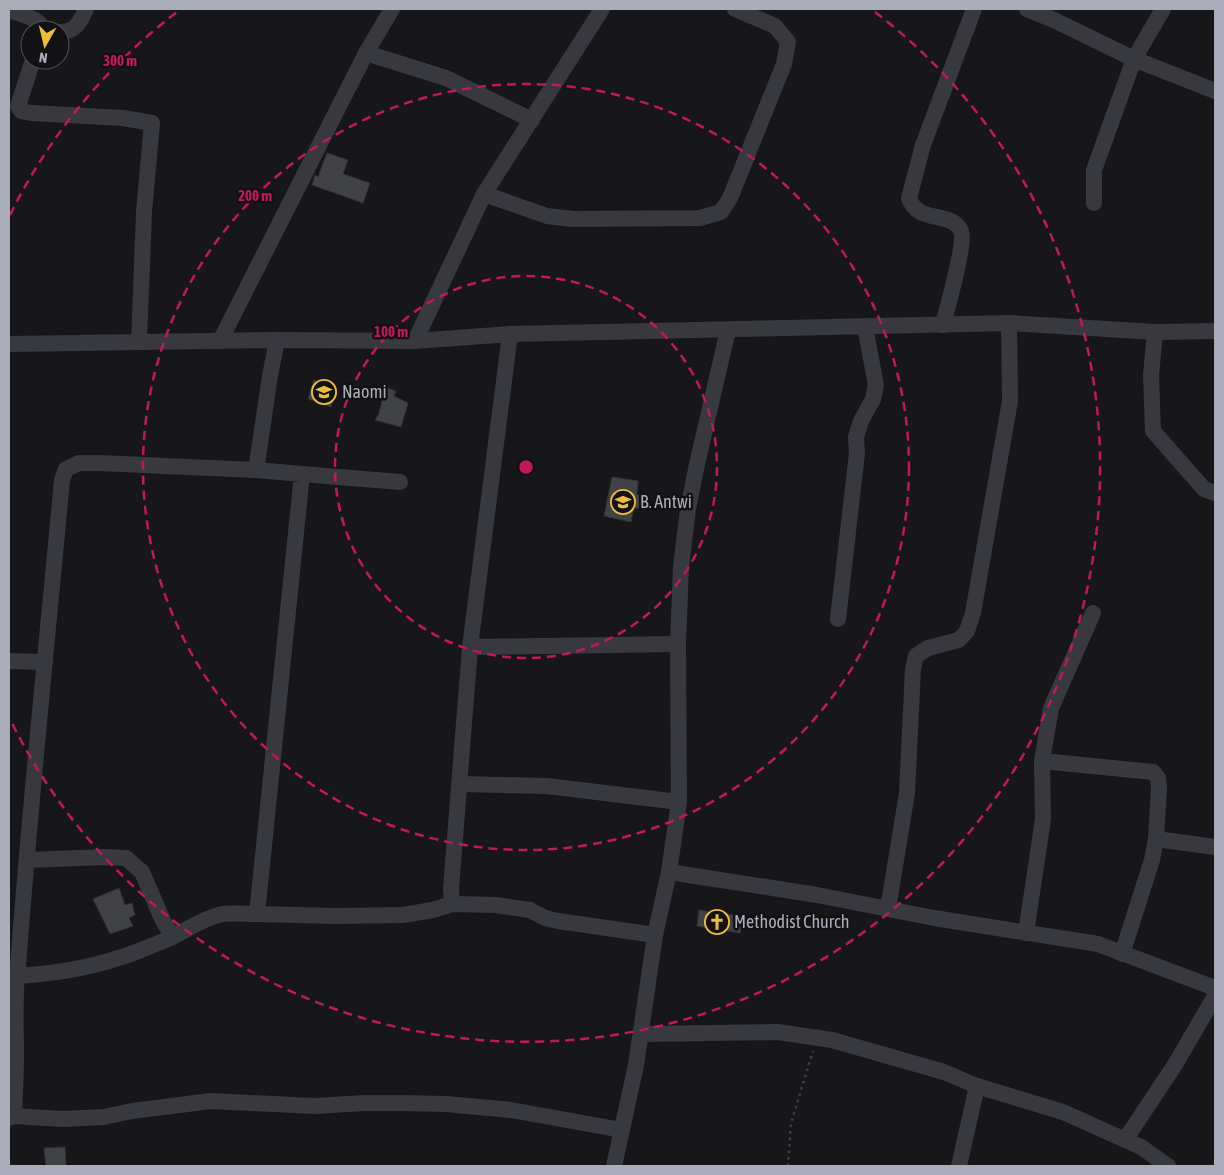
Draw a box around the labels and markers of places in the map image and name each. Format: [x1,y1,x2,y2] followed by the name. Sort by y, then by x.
[311,379,337,405] school or university icon: Naomi
[342,381,387,402] place label: Naomi
[517,458,535,476] centre of rings
[610,489,636,515] school or university icon: B. Antwi
[640,491,692,512] place label: B. Antwi
[704,909,730,935] church icon: Methodist Church
[734,911,850,932] place label: Methodist Church

